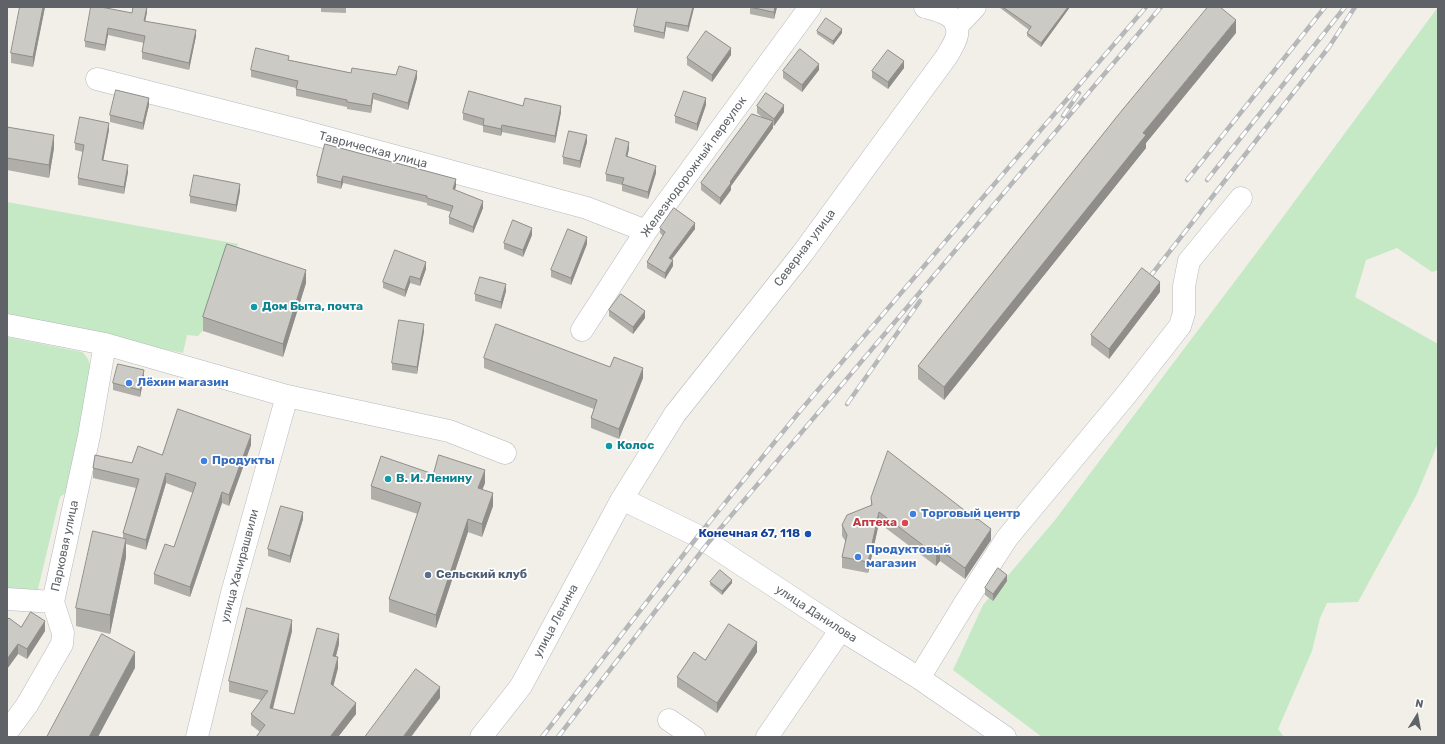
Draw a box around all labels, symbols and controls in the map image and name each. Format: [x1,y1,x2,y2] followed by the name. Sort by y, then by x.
[638,94,750,240] street label: Железнодорожный переулок
[317,129,429,171] street label: Таврическая улица
[771,206,839,290] street label: Северная улица
[262,300,363,314] place label: Дом Быта, почта
[249,302,259,312] marker: Дом Быта, почта
[137,376,229,390] place label: Лёхин магазин
[124,378,134,388] marker: Лёхин магазин
[617,439,654,453] place label: Колос
[604,441,614,451] marker: Колос
[212,454,275,468] place label: Продукты
[199,456,209,466] marker: Продукты
[396,472,472,486] place label: В. И. Ленину
[383,474,393,484] marker: В. И. Ленину
[48,499,82,593] street label: Парковая улица
[921,507,1020,521] place label: Торговый центр
[218,508,262,624] street label: улица Хачирашвили
[908,509,918,519] marker: Торговый центр
[853,516,897,530] place label: Аптека
[900,518,910,528] marker: Аптека
[698,527,800,541] place label: Конечная 67, 118
[803,529,813,539] marker: Конечная 67, 118
[866,543,951,571] place label: Продуктовый магазин
[853,552,863,562] marker: Продуктовый магазин
[436,568,527,582] place label: Сельский клуб
[423,570,433,580] marker: Сельский клуб
[531,582,581,660] street label: улица Ленина
[772,582,860,646] street label: улица Данилова
[1397,696,1437,736] north arrow
[1414,697,1425,711] text: N

